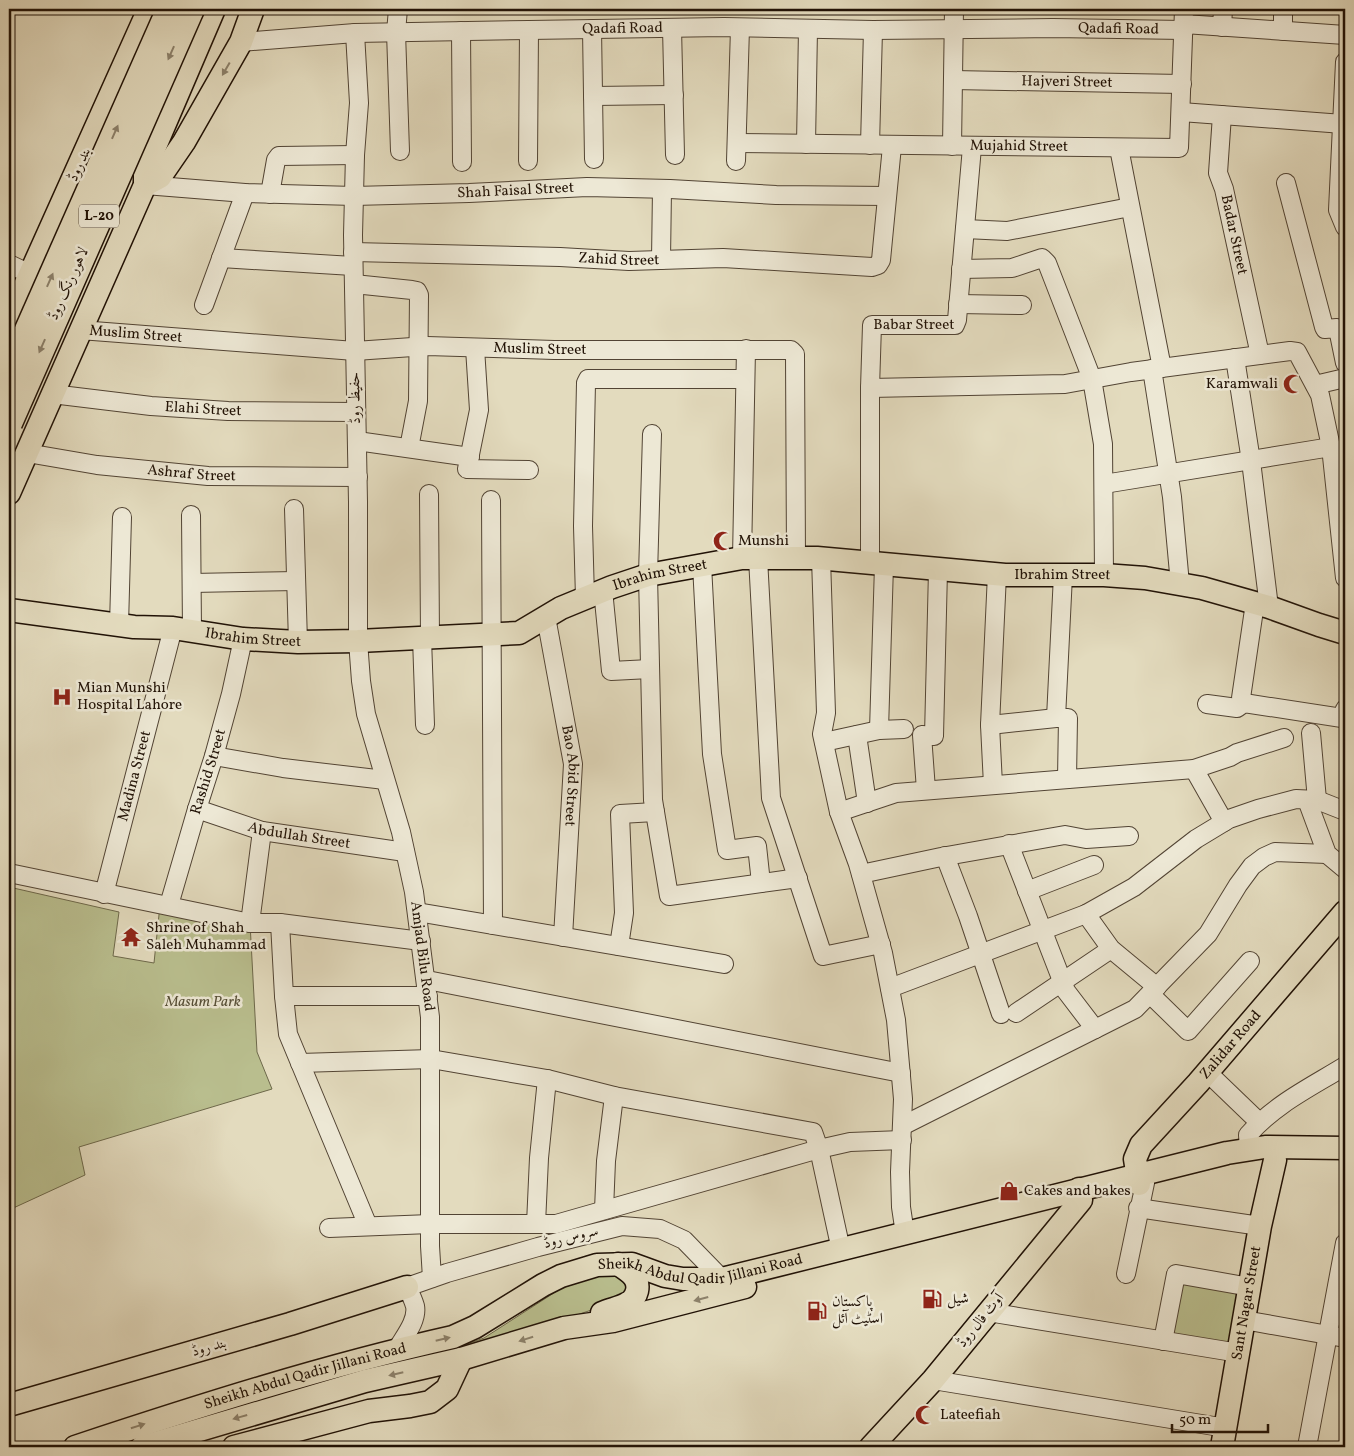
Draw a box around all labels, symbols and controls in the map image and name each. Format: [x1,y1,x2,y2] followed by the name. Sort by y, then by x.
[582,17,663,40] street label: Qadafi Road
[1078,18,1159,40] street label: Qadafi Road
[166,46,174,60] one-way arrow
[222,61,230,76] one-way arrow
[1021,71,1113,93] street label: Hajveri Street
[112,125,120,139] one-way arrow
[970,135,1068,157] street label: Mujahid Street
[63,145,97,185] street label: بند روڈ
[457,177,575,204] street label: Shah Faisal Street
[1215,193,1253,277] street label: Badar Street
[79,205,119,228] road number: L-20
[43,244,94,324] street label: لاہور رنگ روڈ
[578,248,660,272] street label: Zahid Street
[46,273,54,287] one-way arrow
[873,315,955,336] street label: Babar Street
[89,320,183,348] street label: Muslim Street
[493,338,587,361] street label: Muslim Street
[38,339,46,353] one-way arrow
[345,372,367,424] street label: حفیظ روڈ
[1282,373,1304,395] mosque icon: Karamwali
[1206,374,1278,395] place label: Karamwali
[164,396,242,422] street label: Elahi Street
[146,460,236,487] street label: Ashraf Street
[712,530,734,552] mosque icon: Munshi
[738,531,789,552] place label: Munshi
[610,554,709,597] street label: Ibrahim Street
[1014,565,1111,586] street label: Ibrahim Street
[204,623,301,653] street label: Ibrahim Street
[77,678,182,716] place label: Mian Munshi Hospital Lahore
[51,686,73,708] hospital icon: Mian Munshi Hospital Lahore
[556,723,584,827] street label: Bao Abid Street
[185,727,231,817] street label: Rashid Street
[113,728,157,824] street label: Madina Street
[245,816,352,854] street label: Abdullah Street
[405,900,440,1012] street label: Amjad Bilu Road
[146,918,266,956] place label: Shrine of Shah Saleh Muhammad
[120,926,142,948] temple icon: Shrine of Shah Saleh Muhammad
[164,992,241,1013] park label: Masum Park
[1195,1006,1266,1084] street label: Zalidar Road
[998,1180,1020,1202] shop icon: Cakes and bakes
[1024,1181,1131,1202] place label: Cakes and bakes
[541,1221,601,1255] street label: سروس روڈ
[1227,1244,1267,1362] street label: Sant Nagar Street
[597,1249,805,1290] street label: Sheikh Abdul Qadir Jillani Road
[921,1288,943,1310] fuel station icon: شیل
[952,1288,1011,1353] street label: آوٹ فال روڈ
[947,1289,969,1310] place label: شیل
[832,1292,883,1330] place label: پاکستان اسٹیٹ آئل
[694,1295,709,1303] one-way arrow
[806,1300,828,1322] fuel station icon: پاکستان اسٹیٹ آئل
[189,1333,229,1363] street label: بند روڈ
[436,1335,451,1343] one-way arrow
[518,1336,533,1344] one-way arrow
[202,1338,409,1415] street label: Sheikh Abdul Qadir Jillani Road
[389,1370,404,1378] one-way arrow
[1172,1401,1268,1433] scale bar
[914,1404,936,1426] mosque icon: Lateefiah
[940,1405,1001,1426] place label: Lateefiah
[1179,1410,1211,1431] text: 50 m
[232,1414,247,1422] one-way arrow
[130,1422,145,1429] one-way arrow

